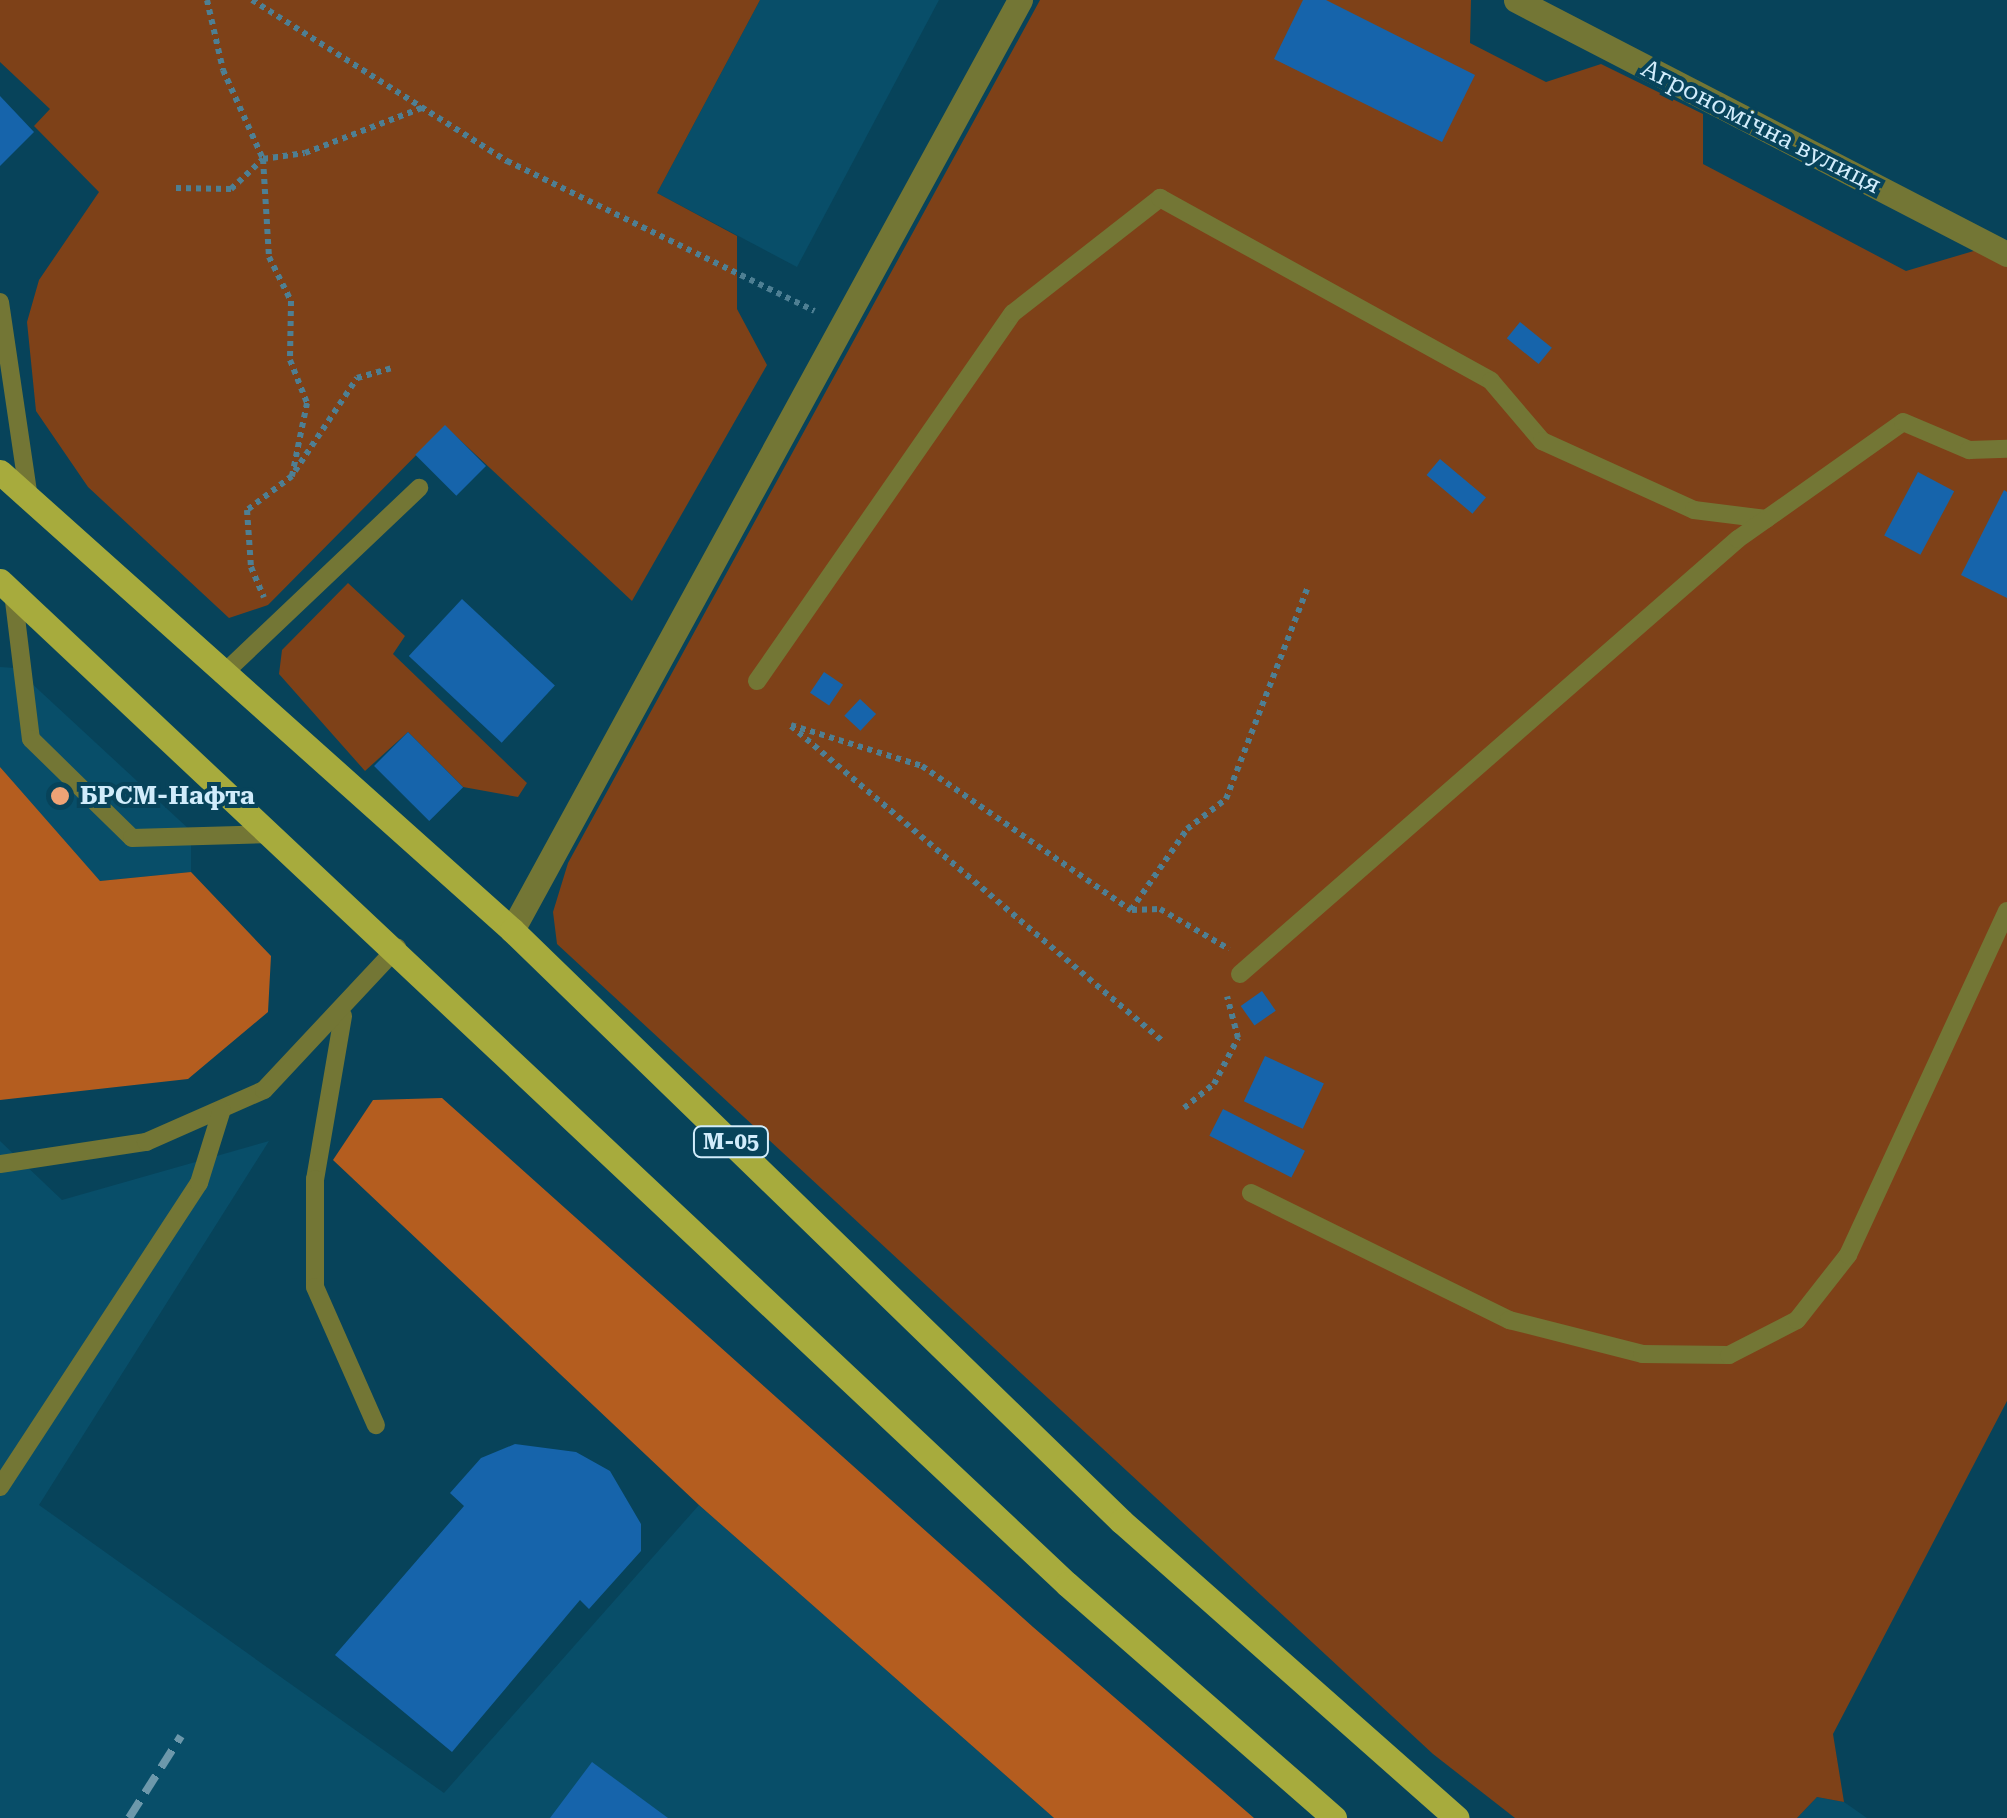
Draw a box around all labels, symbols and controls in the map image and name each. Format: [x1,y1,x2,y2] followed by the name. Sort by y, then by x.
[1636,54,1886,200] street label: Агрономічна вулиця
[80,781,255,811] place label: БРСМ-Нафта
[49,785,71,807] marker: БРСМ-Нафта
[691,1125,771,1159] road number: М-05

